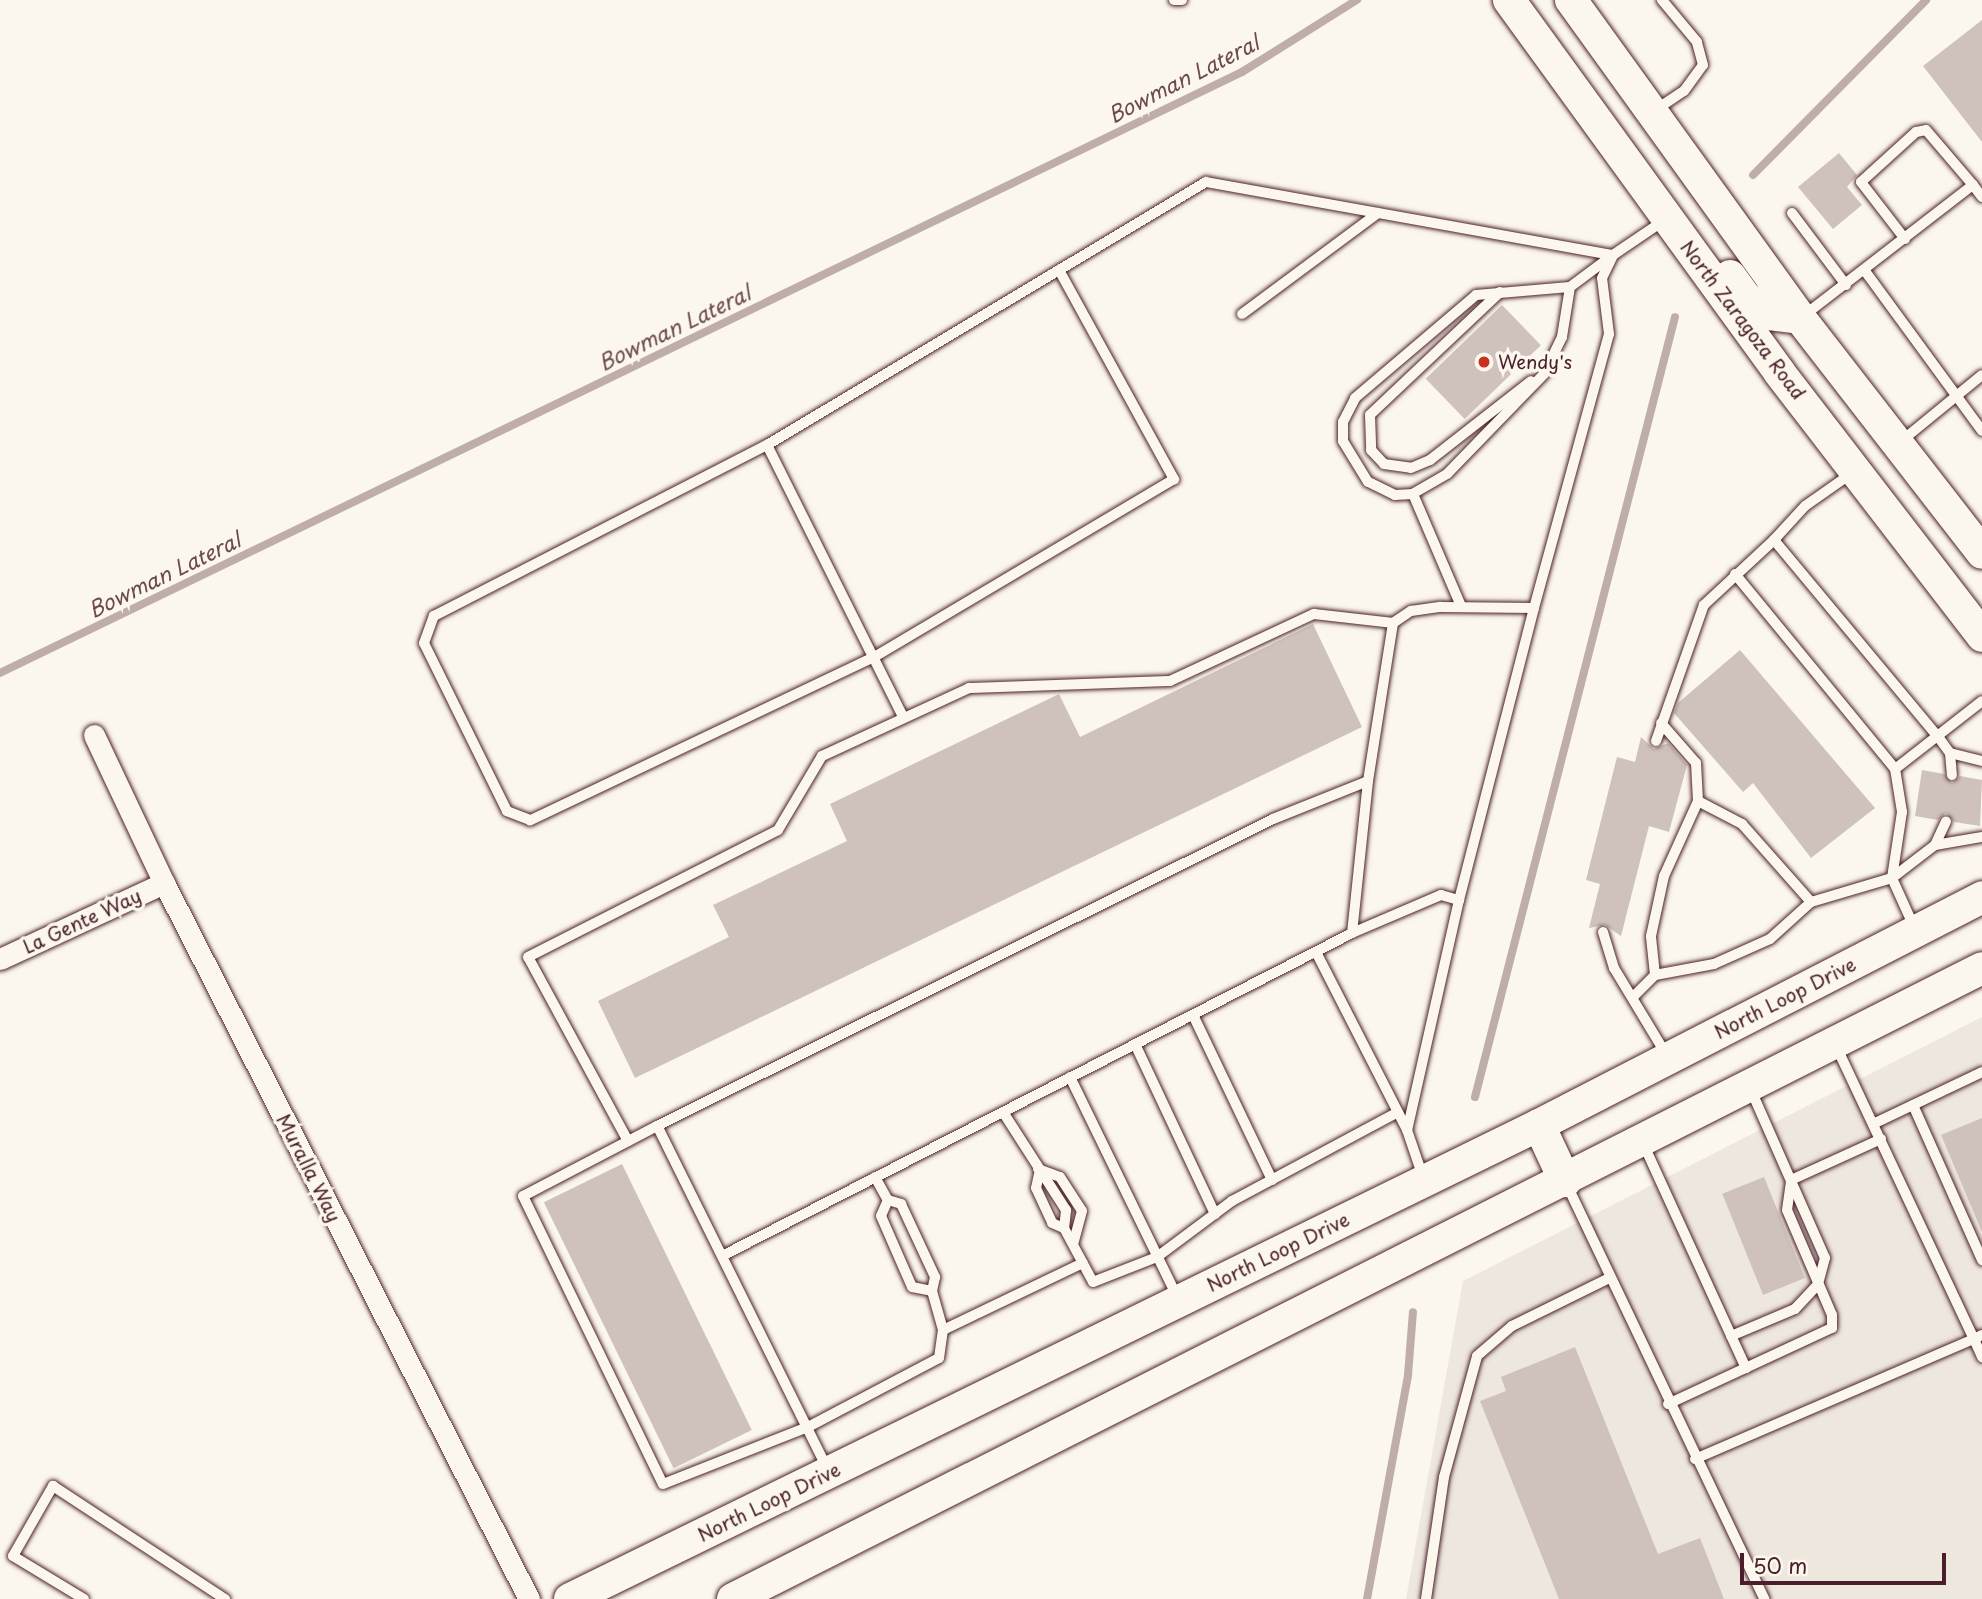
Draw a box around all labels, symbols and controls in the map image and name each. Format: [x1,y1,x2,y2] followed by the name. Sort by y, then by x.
[1103,29,1263,127] water label: Bowman Lateral
[1675,234,1811,406] street label: North Zaragoza Road
[594,279,754,375] water label: Bowman Lateral
[1498,351,1572,373] place label: Wendy's
[1476,354,1492,370] marker: Wendy's
[84,526,244,622] water label: Bowman Lateral
[18,883,146,959] street label: La Gente Way
[1710,952,1860,1044] street label: North Loop Drive
[272,1110,346,1226] street label: Muralla Way
[1202,1207,1354,1297] street label: North Loop Drive
[693,1457,845,1547] street label: North Loop Drive
[1744,1540,1951,1584] scale bar
[1753,1549,1807,1581] text: 50 m

